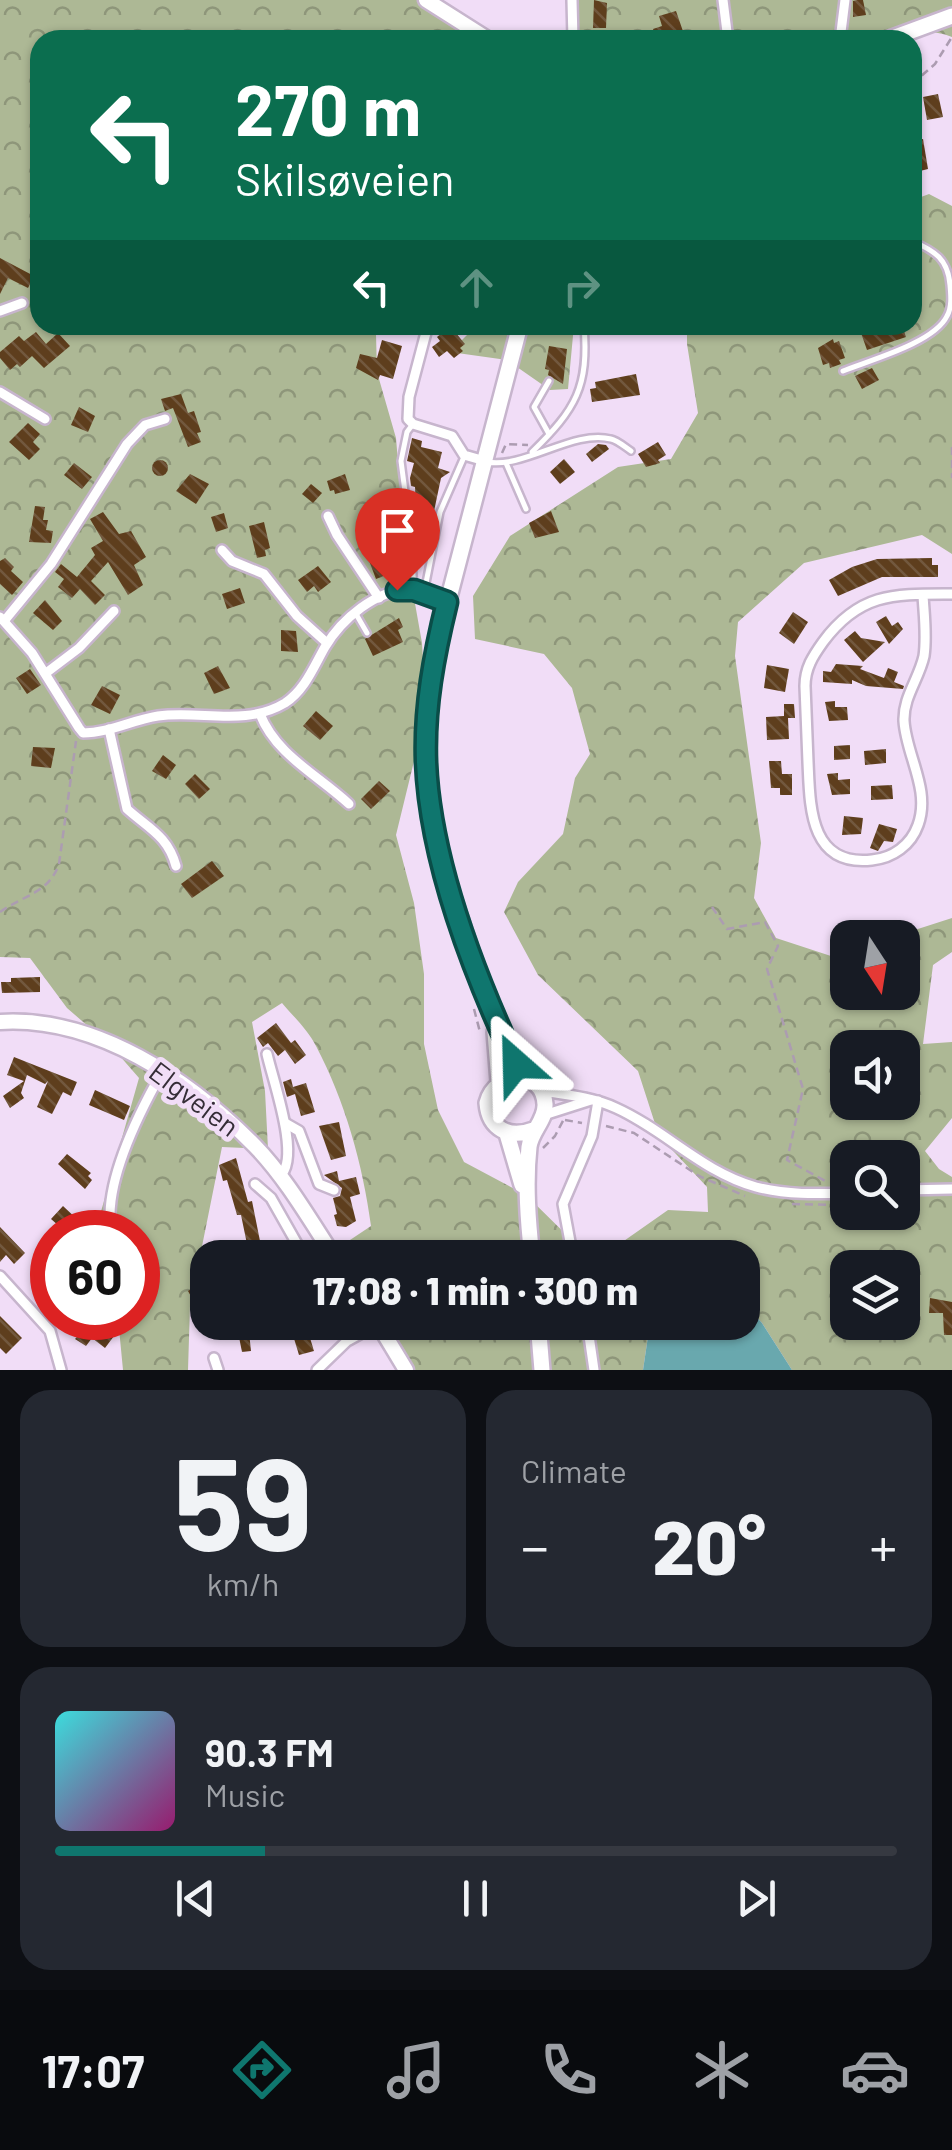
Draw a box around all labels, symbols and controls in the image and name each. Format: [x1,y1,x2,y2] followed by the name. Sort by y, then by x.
[235,66,421,150] text: 270 m
[70,70,200,200] icon: left
[235,151,454,205] text: Skilsøveien
[344,260,399,315] icon: left
[449,260,504,315] icon: ahead
[554,260,609,315] icon: right
[355,488,440,591] pin
[370,503,425,558] icon: arrive
[830,920,920,1010] north arrow
[830,920,920,1340] map controls
[464,1012,568,1116] position arrow
[830,1030,920,1120] button: sound
[143,1054,246,1143] street label: Elgveien
[830,1140,920,1230] button: search
[30,1210,160,1340] speed limit sign: 60
[830,1250,920,1340] button: layers
[312,1267,638,1313] text: 17:08 · 1 min · 300 m
[173,1421,313,1577] text: 59
[521,1451,627,1489] text: Climate
[652,1500,766,1590] text: 20°
[521,1512,549,1578] text: −
[869,1512,897,1578] text: +
[207,1564,279,1602] text: km/h
[205,1729,334,1775] text: 90.3 FM
[205,1775,285,1813] text: Music
[168,1871,223,1926] icon: previous
[448,1871,503,1926] icon: pause
[729,1871,784,1926] icon: next
[227,2035,297,2105] icon: directions
[381,2035,451,2105] icon: music
[534,2035,604,2105] icon: phone
[687,2035,757,2105] icon: climate
[840,2035,910,2105] icon: car
[42,2043,144,2097] text: 17:07

